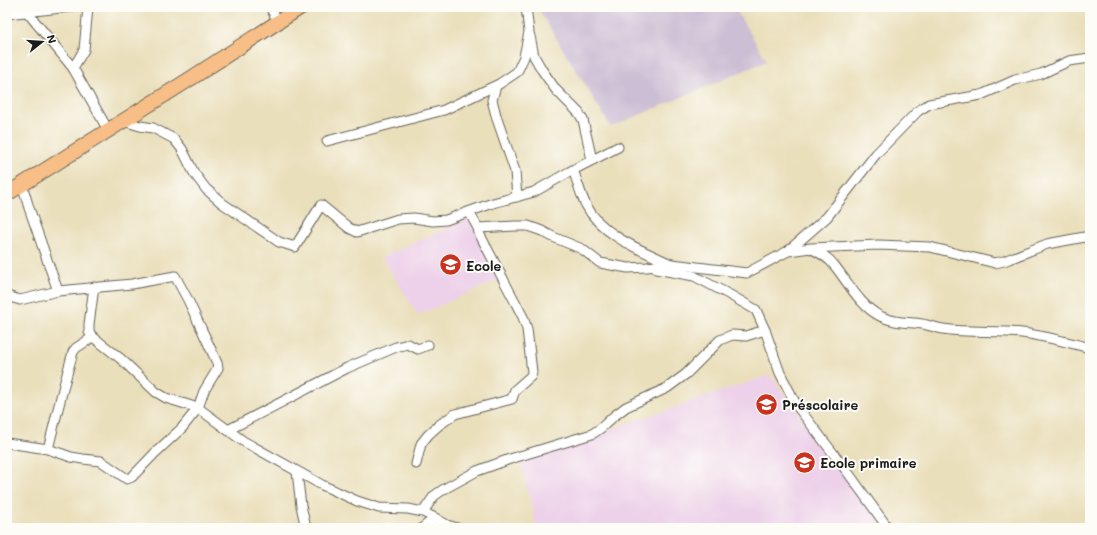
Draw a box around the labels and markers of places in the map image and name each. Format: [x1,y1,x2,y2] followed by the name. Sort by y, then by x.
[437,252,463,278] school or university icon: Ecole
[466,257,501,274] place label: Ecole
[754,391,780,417] school or university icon: Préscolaire
[782,396,859,413] place label: Préscolaire
[792,449,818,475] school or university icon: Ecole primaire
[820,454,917,471] place label: Ecole primaire

